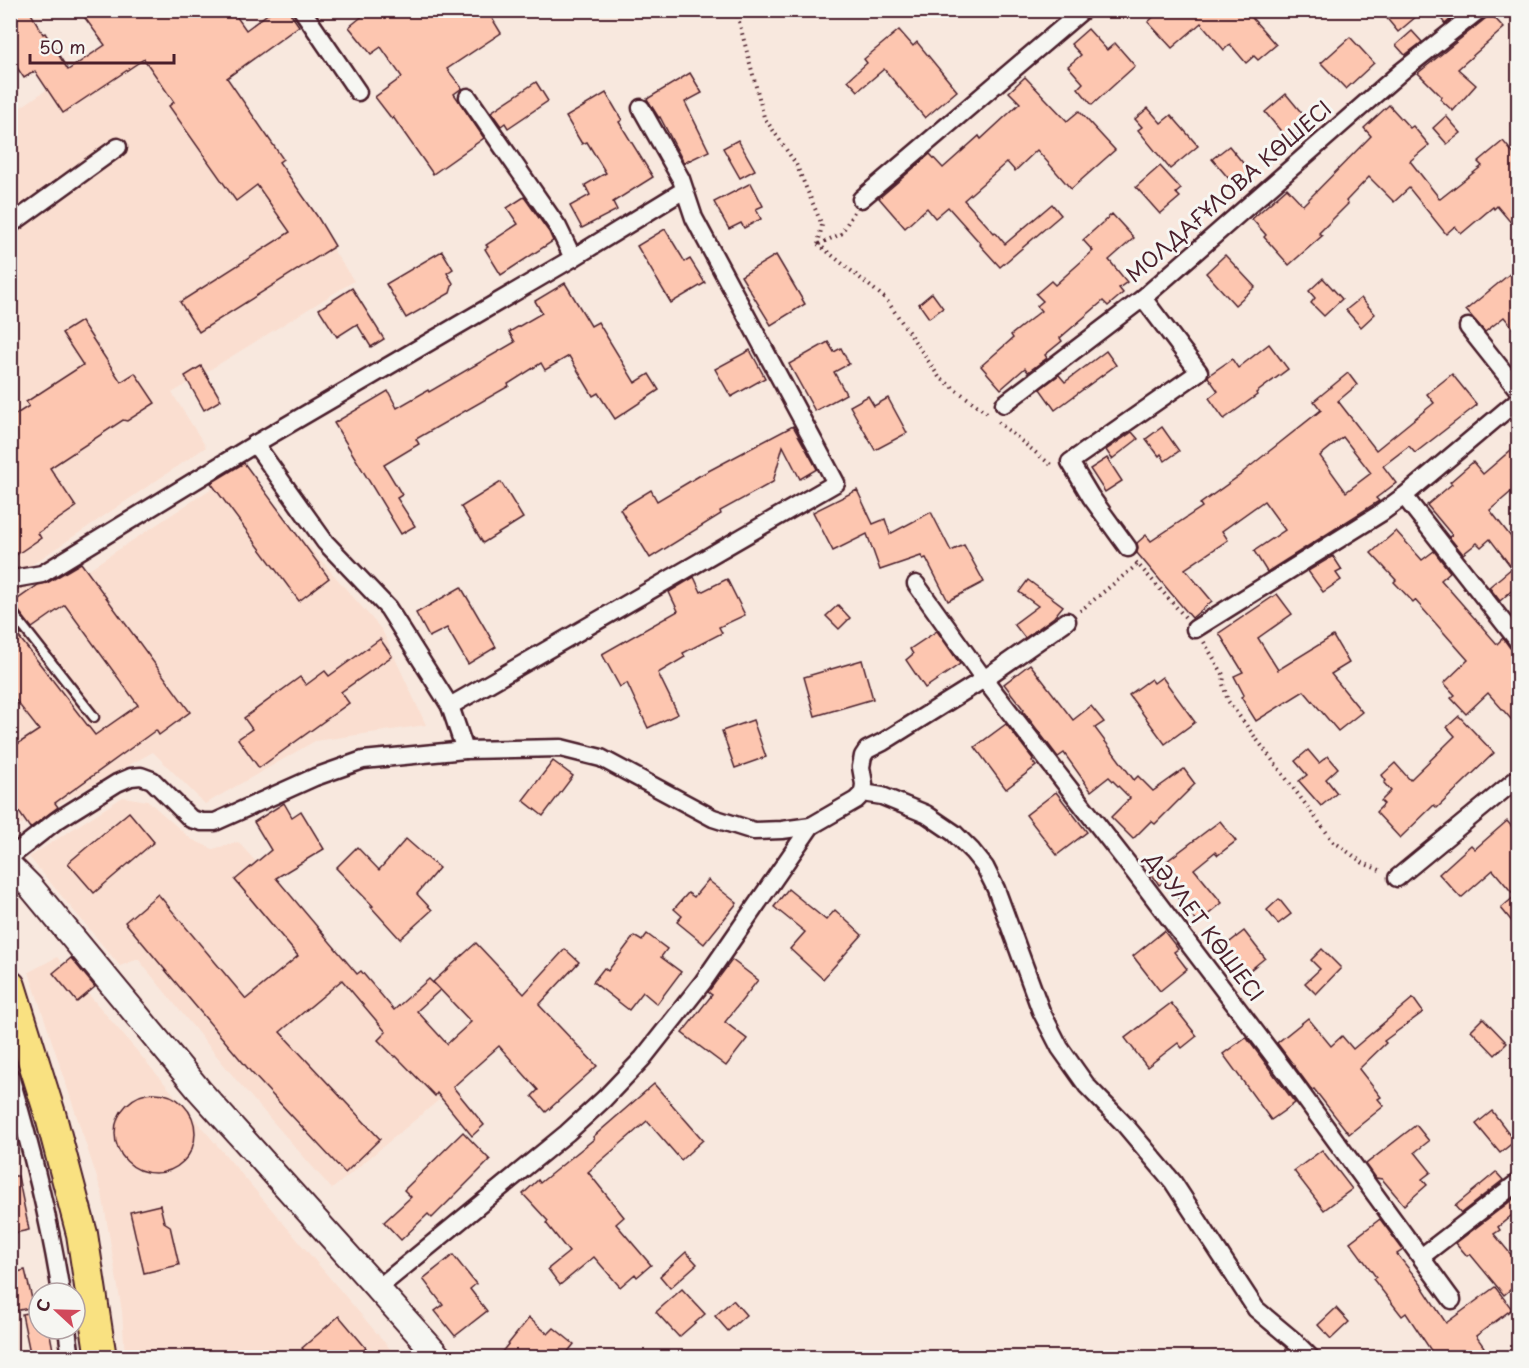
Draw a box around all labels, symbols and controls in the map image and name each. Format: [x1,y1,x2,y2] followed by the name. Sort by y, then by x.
[30,27,174,65] scale bar
[39,33,86,60] text: 50 m
[1118,92,1337,289] street label: МОЛДАҒҰЛОВА КӨШЕСІ
[1138,844,1273,1007] street label: ДӘУЛЕТ КӨШЕСІ
[27,1281,87,1341] north arrow
[29,1295,56,1315] text: С

